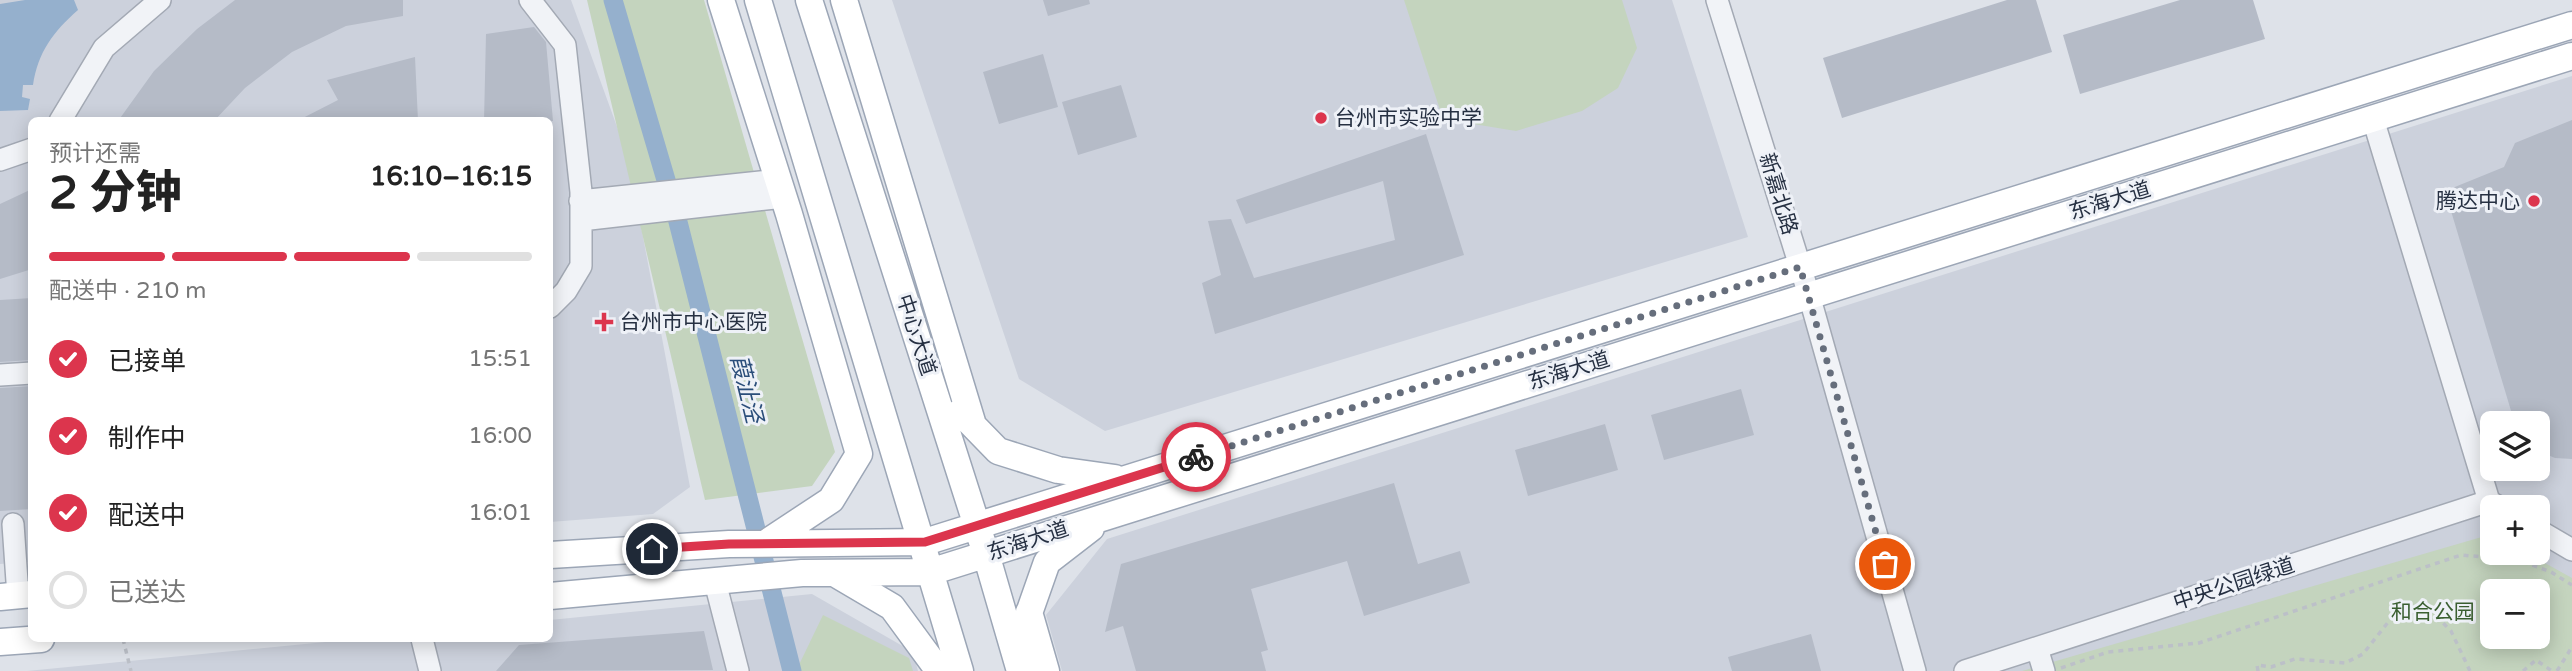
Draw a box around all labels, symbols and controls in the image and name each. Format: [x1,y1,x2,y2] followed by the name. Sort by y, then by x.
[1335,106,1482,131] place label: 台州市实验中学
[1313,110,1329,126] marker: 台州市实验中学
[49,140,141,168] text: 预计还需
[1754,150,1802,238] street label: 新嘉北路
[370,161,532,192] text: 16:10–16:15
[49,166,182,221] text: 2 分钟
[2066,177,2154,225] street label: 东海大道
[2436,189,2520,214] place label: 腾达中心
[2526,193,2542,209] marker: 腾达中心
[49,277,206,305] text: 配送中 · 210 m
[891,291,941,379] street label: 中心大道
[620,310,767,335] place label: 台州市中心医院
[594,312,614,332] marker: 台州市中心医院
[49,340,87,378] icon: check
[468,345,532,373] text: 15:51
[108,346,186,377] text: 已接单
[1525,347,1613,395] street label: 东海大道
[724,352,768,428] water label: 葭沚泾
[2480,411,2550,649] map controls
[2480,411,2550,481] button: layers
[49,417,87,455] icon: check
[468,422,532,450] text: 16:00
[1161,422,1231,492] courier
[108,423,186,454] text: 制作中
[1177,438,1215,476] icon: bike
[49,494,87,532] icon: check
[2480,495,2550,565] button: +
[468,499,532,527] text: 16:01
[108,500,186,531] text: 配送中
[984,516,1072,566] street label: 东海大道
[622,519,682,579] pin
[633,530,671,568] icon: home
[1855,534,1915,594] pin
[1866,545,1904,583] icon: bag
[2170,553,2298,615] street label: 中央公园绿道
[108,577,186,608] text: 已送达
[2480,579,2550,649] button: −
[2391,600,2475,625] park label: 和合公园

